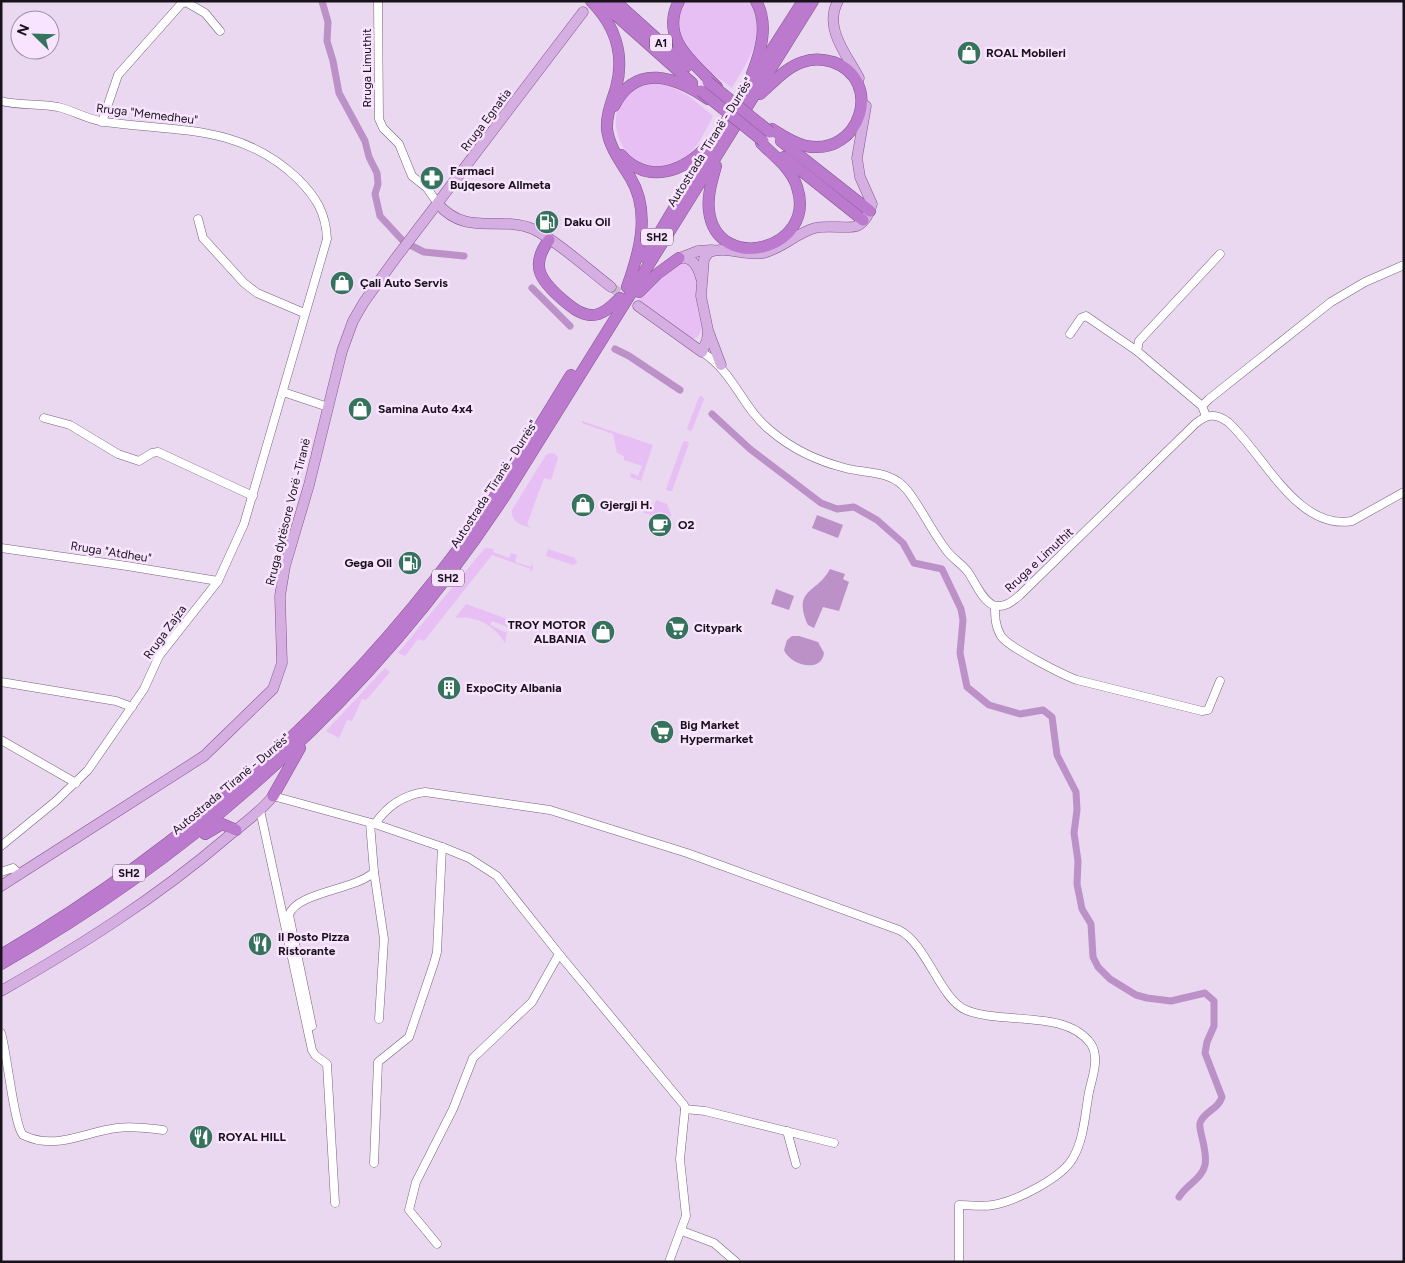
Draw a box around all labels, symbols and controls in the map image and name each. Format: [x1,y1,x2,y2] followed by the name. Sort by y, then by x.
[10,10,60,60] north arrow
[14,22,33,38] text: N
[360,28,374,107] street label: Rruga Limuthit
[650,34,672,52] road number: A1
[956,40,982,66] shop icon: ROAL Mobileri
[986,46,1066,60] place label: ROAL Mobileri
[664,75,756,209] street label: Autostrada "Tiranë - Durrës"
[458,86,514,154] street label: Rruga Egnatia
[95,101,199,127] street label: Rruga "Memedheu"
[450,164,551,192] place label: Farmaci Bujqesore Allmeta
[419,165,445,191] pharmacy icon: Farmaci Bujqesore Allmeta
[534,209,560,235] fuel station icon: Daku Oil
[564,215,611,229] place label: Daku Oil
[641,228,673,246] road number: SH2
[329,270,355,296] shop icon: Çali Auto Servis
[360,276,448,290] place label: Çali Auto Servis
[347,396,373,422] shop icon: Samina Auto 4x4
[378,402,473,416] place label: Samina Auto 4x4
[447,417,541,550] street label: Autostrada "Tiranë - Durrës"
[263,437,313,587] street label: Rruga dytësore Vorë -Tiranë
[570,492,596,518] shop icon: Gjergji H.
[600,498,652,512] place label: Gjergji H.
[647,512,673,538] cafe icon: O2
[678,518,694,532] place label: O2
[1002,524,1076,595] street label: Rruga e Limuthit
[70,539,153,565] street label: Rruga "Atdheu"
[397,550,423,576] fuel station icon: Gega Oil
[344,556,392,570] place label: Gega Oil
[432,570,464,586] road number: SH2
[141,602,189,662] street label: Rruga Zajza
[664,615,690,641] supermarket icon: Citypark
[508,618,586,646] place label: TROY MOTOR ALBANIA
[590,619,616,645] shop icon: TROY MOTOR ALBANIA
[694,621,743,635] place label: Citypark
[436,675,462,701] building icon: ExpoCity Albania
[466,681,562,695] place label: ExpoCity Albania
[680,718,754,746] place label: Big Market Hypermarket
[649,719,675,745] supermarket icon: Big Market Hypermarket
[169,731,293,837] street label: Autostrada "Tiranë - Durrës"
[113,864,145,881] road number: SH2
[278,930,349,958] place label: il Posto Pizza Ristorante
[247,931,273,957] restaurant icon: il Posto Pizza Ristorante
[188,1124,214,1150] restaurant icon: ROYAL HILL
[218,1130,286,1144] place label: ROYAL HILL

